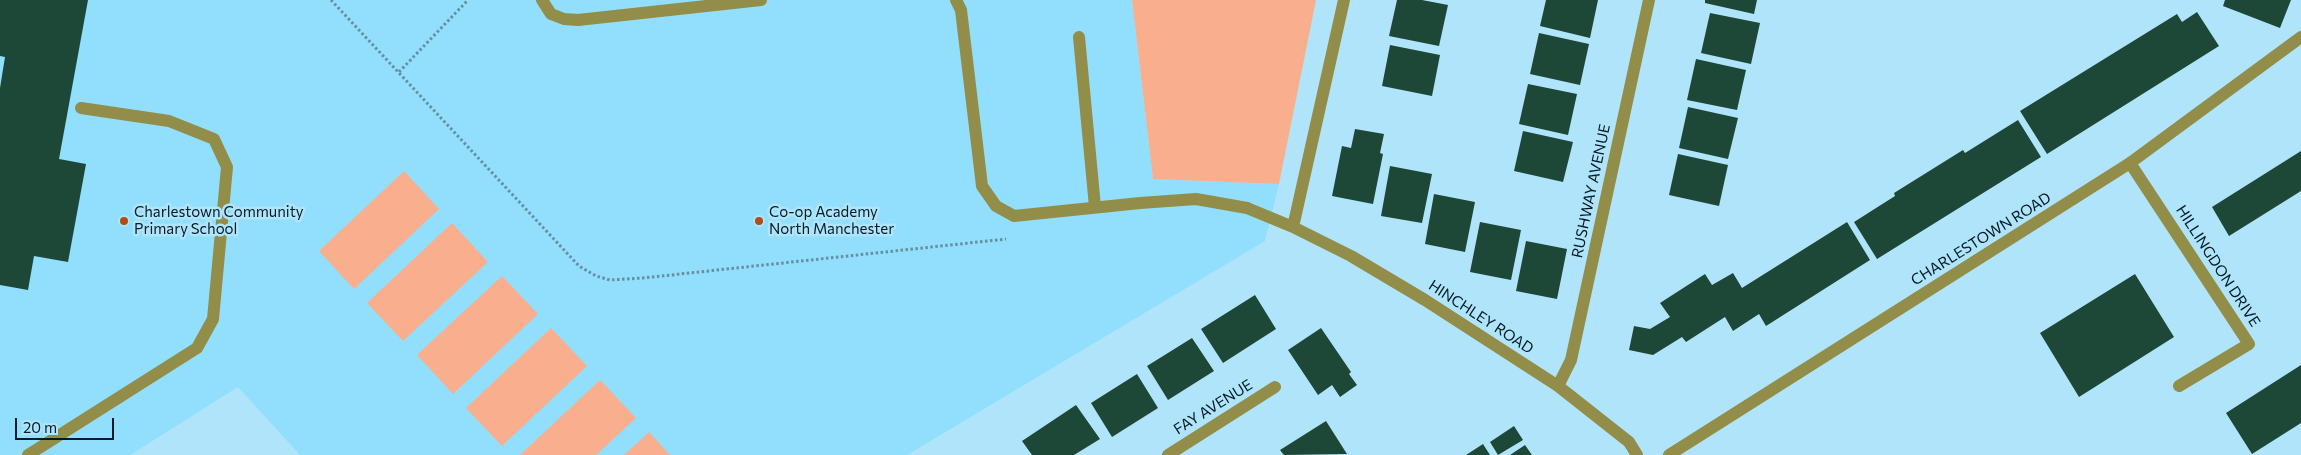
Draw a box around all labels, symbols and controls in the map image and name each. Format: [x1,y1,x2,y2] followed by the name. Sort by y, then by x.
[1568,122,1614,260] street label: RUSHWAY AVENUE
[1908,189,2054,289] street label: CHARLESTOWN ROAD
[2172,202,2264,330] street label: HILLINGDON DRIVE
[134,203,304,238] place label: Charlestown Community Primary School
[769,203,894,238] place label: Co-op Academy North Manchester
[118,215,130,227] marker: Charlestown Community Primary School
[753,215,765,227] marker: Co-op Academy North Manchester
[1425,276,1537,358] street label: HINCHLEY ROAD
[1170,376,1256,438] street label: FAY AVENUE
[18,408,116,440] scale bar
[23,418,57,436] text: 20 m

